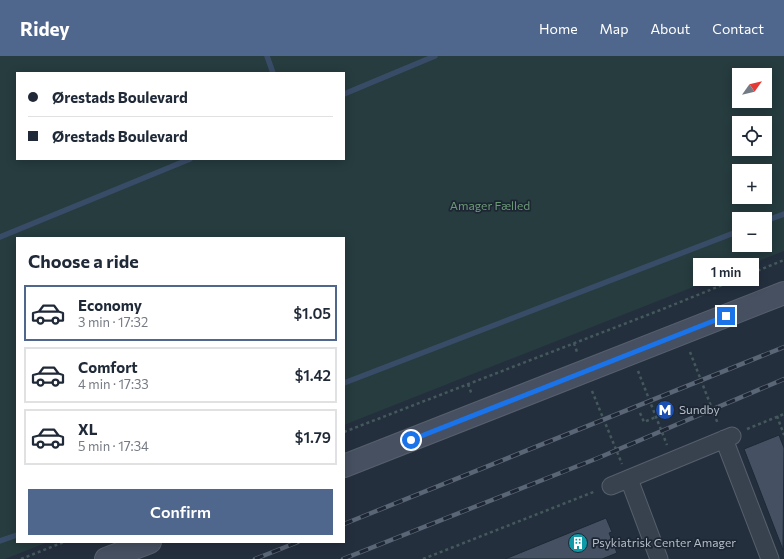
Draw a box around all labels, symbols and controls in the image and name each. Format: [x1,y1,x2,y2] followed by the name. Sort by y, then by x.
[20,17,70,40] text: Ridey
[539,20,578,37] text: Home
[600,20,628,37] text: Map
[650,20,690,37] text: About
[712,20,764,37] text: Contact
[732,68,772,108] north arrow
[732,68,772,252] map controls
[52,88,188,106] text: Ørestads Boulevard
[732,116,772,156] button: locate
[52,127,188,145] text: Ørestads Boulevard
[732,164,772,204] button: +
[450,198,530,212] park label: Amager Fælled
[732,212,772,252] button: −
[28,250,139,272] text: Choose a ride
[693,258,759,286] callout: 1 min
[711,264,741,280] text: 1 min
[30,295,66,331] icon: car
[78,296,142,314] text: Economy
[294,304,331,322] text: $1.05
[717,307,735,325] route end
[78,314,148,330] text: 3 min · 17:32
[30,357,66,393] icon: car
[78,358,138,376] text: Comfort
[295,366,331,384] text: $1.42
[78,376,149,392] text: 4 min · 17:33
[654,399,676,421] metro station icon: Sundby
[679,402,720,416] place label: Sundby
[30,419,66,455] icon: car
[78,420,97,438] text: XL
[295,428,331,446] text: $1.79
[402,431,420,449] route start
[78,438,149,454] text: 5 min · 17:34
[28,489,333,535] button: Confirm
[567,532,589,554] building icon: Psykiatrisk Center Amager
[592,535,736,549] place label: Psykiatrisk Center Amager

